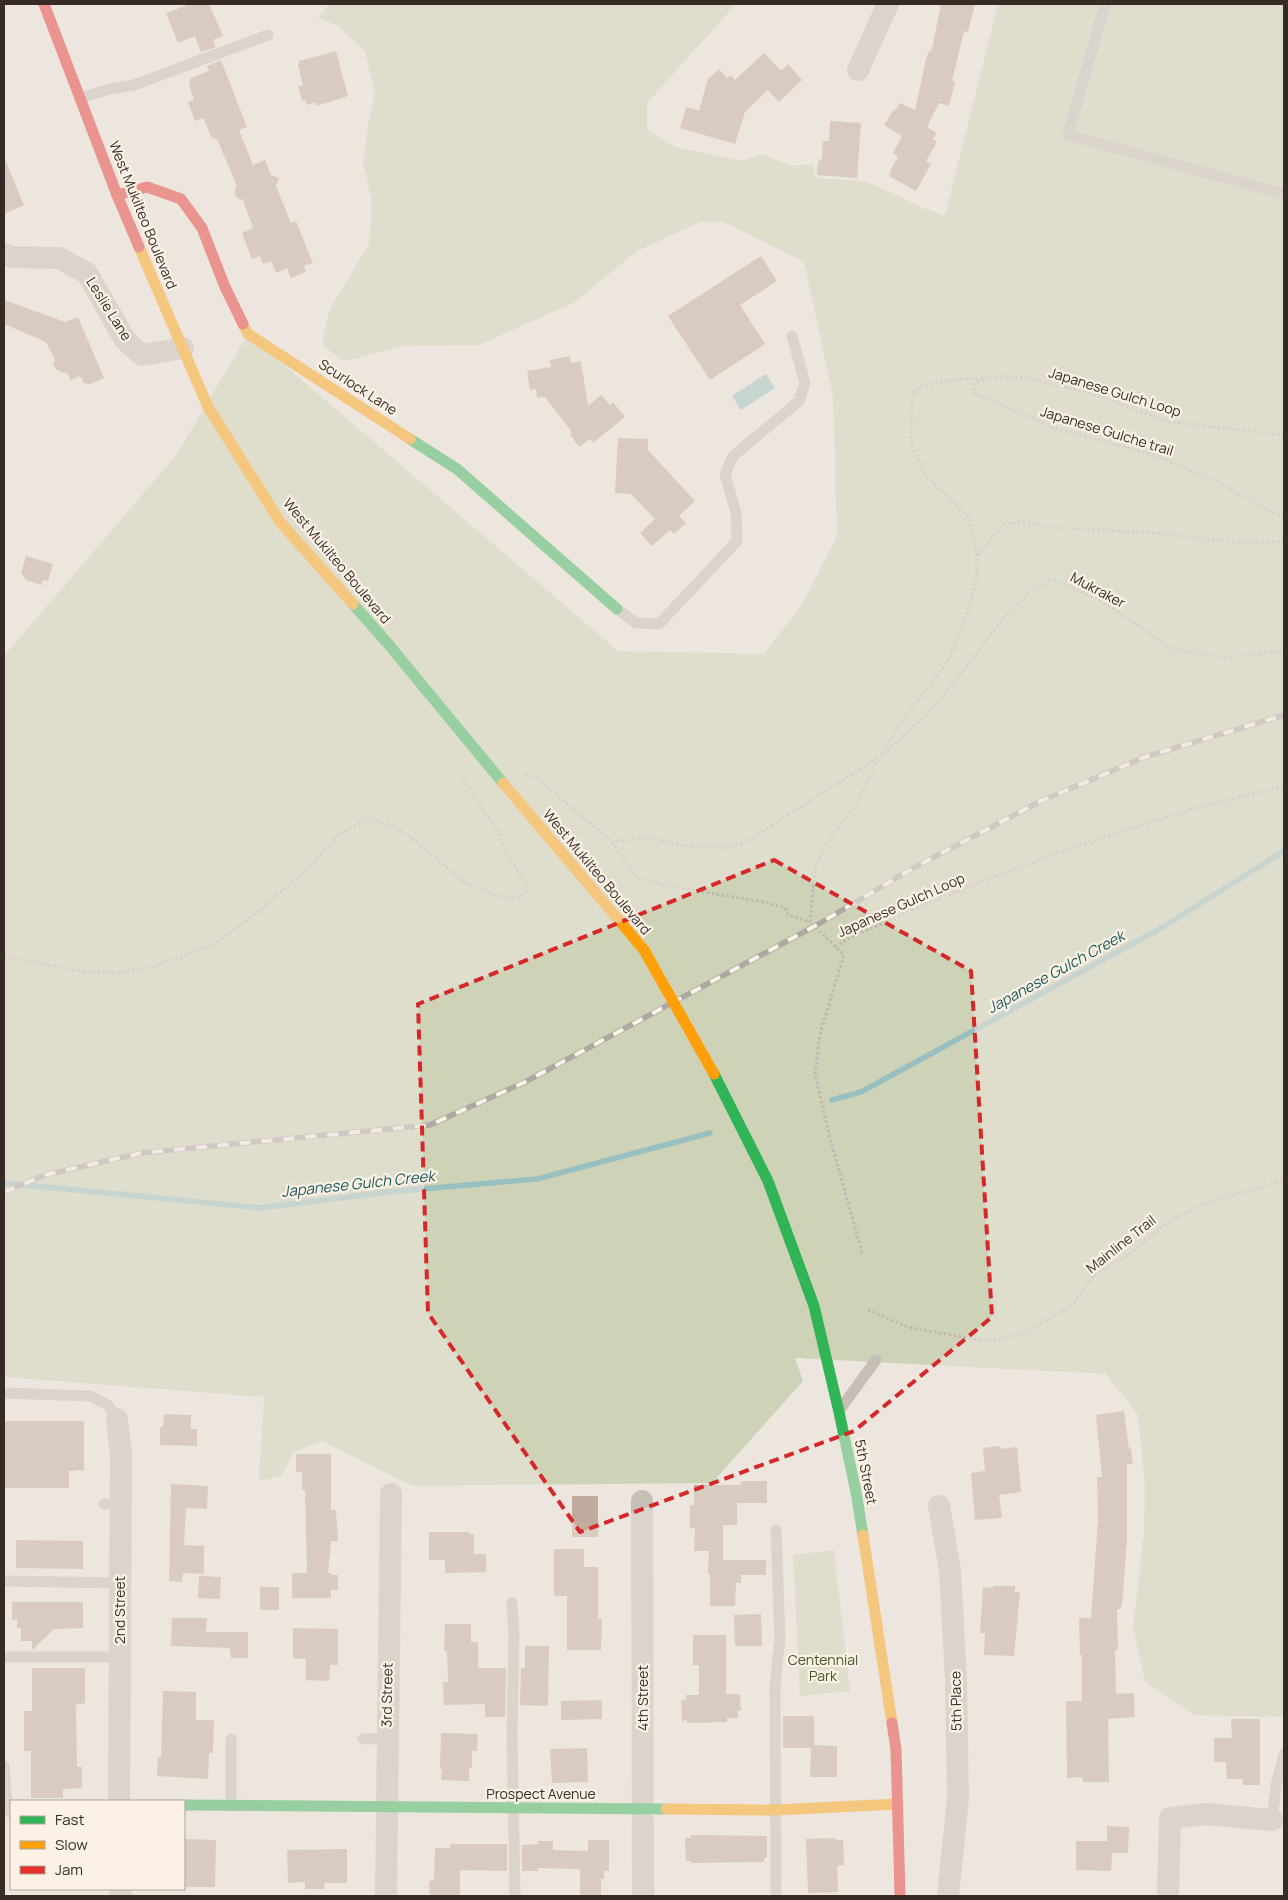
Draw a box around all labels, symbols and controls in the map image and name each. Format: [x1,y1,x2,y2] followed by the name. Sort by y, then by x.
[105,138,182,292] street label: West Mukilteo Boulevard
[82,273,136,344] street label: Leslie Lane
[315,354,401,419] street label: Scurlock Lane
[1047,362,1184,421] street label: Japanese Gulch Loop
[1038,401,1176,460] street label: Japanese Gulche trail
[279,494,396,627] street label: West Mukilteo Boulevard
[1067,567,1129,612] street label: Mukraker
[539,805,656,938] street label: West Mukilteo Boulevard
[834,868,967,941] street label: Japanese Gulch Loop
[983,924,1130,1018] water label: Japanese Gulch Creek
[280,1165,438,1202] water label: Japanese Gulch Creek
[1082,1210,1160,1277] street label: Mainline Trail
[851,1438,882,1506] street label: 5th Street
[110,1575,129,1644] street label: 2nd Street
[788,1650,858,1685] park label: Centennial Park
[376,1662,397,1728] street label: 3rd Street
[633,1665,652,1731] street label: 4th Street
[945,1671,966,1731] street label: 5th Place
[486,1784,596,1803] street label: Prospect Avenue
[10,1800,185,1890] legend
[55,1809,84,1830] text: Fast
[55,1834,88,1855] text: Slow
[55,1859,83,1880] text: Jam

